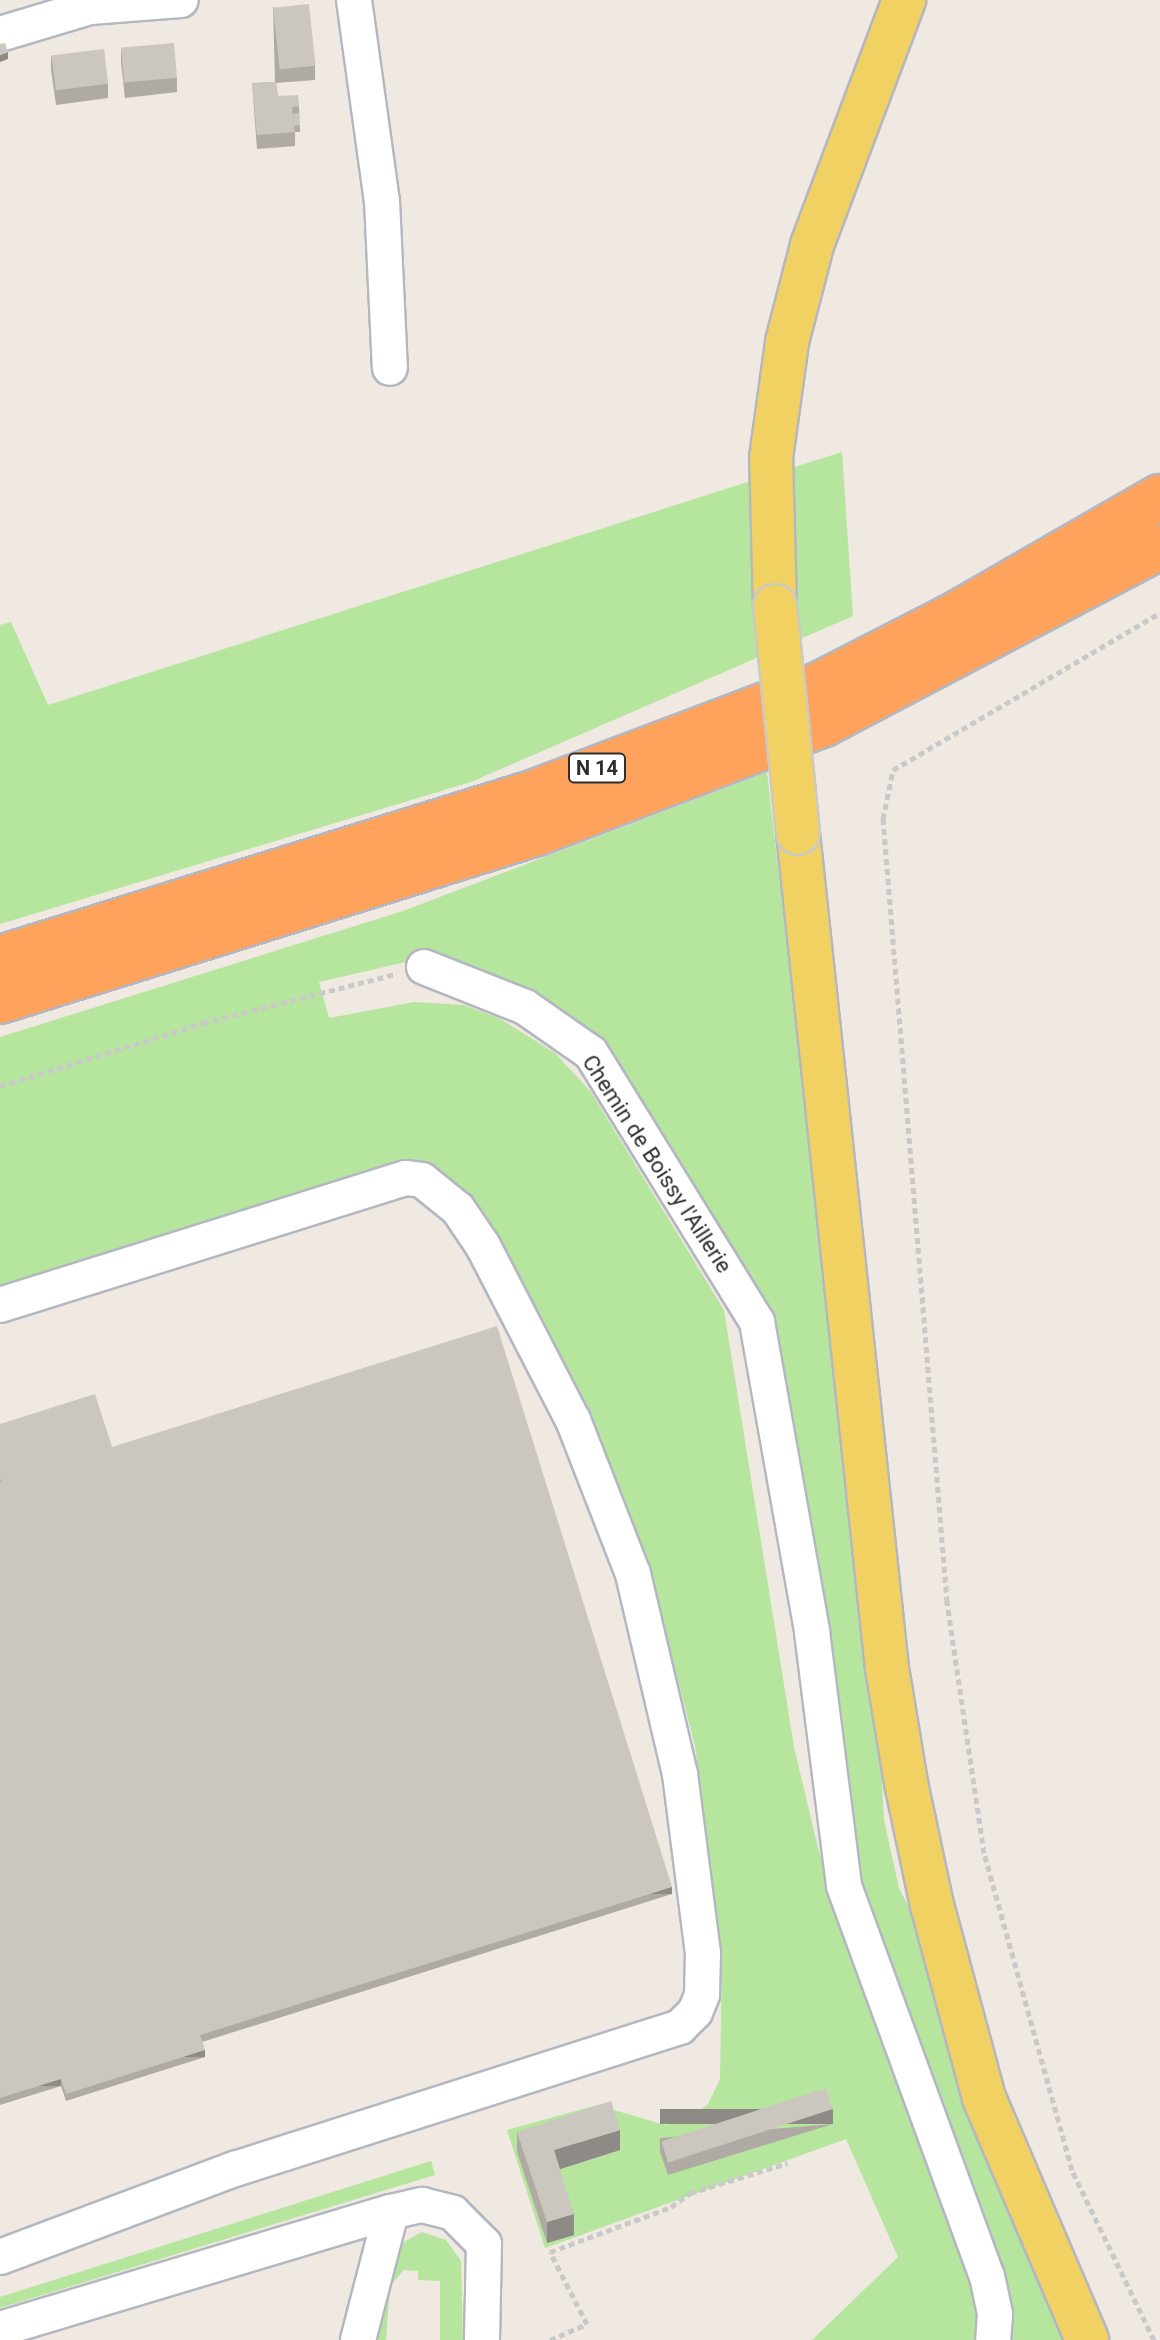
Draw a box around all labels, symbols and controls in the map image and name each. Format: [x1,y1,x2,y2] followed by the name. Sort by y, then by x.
[567,752,627,784] road number: N 14
[577,1050,737,1278] street label: Chemin de Boissy l'Aillerie

